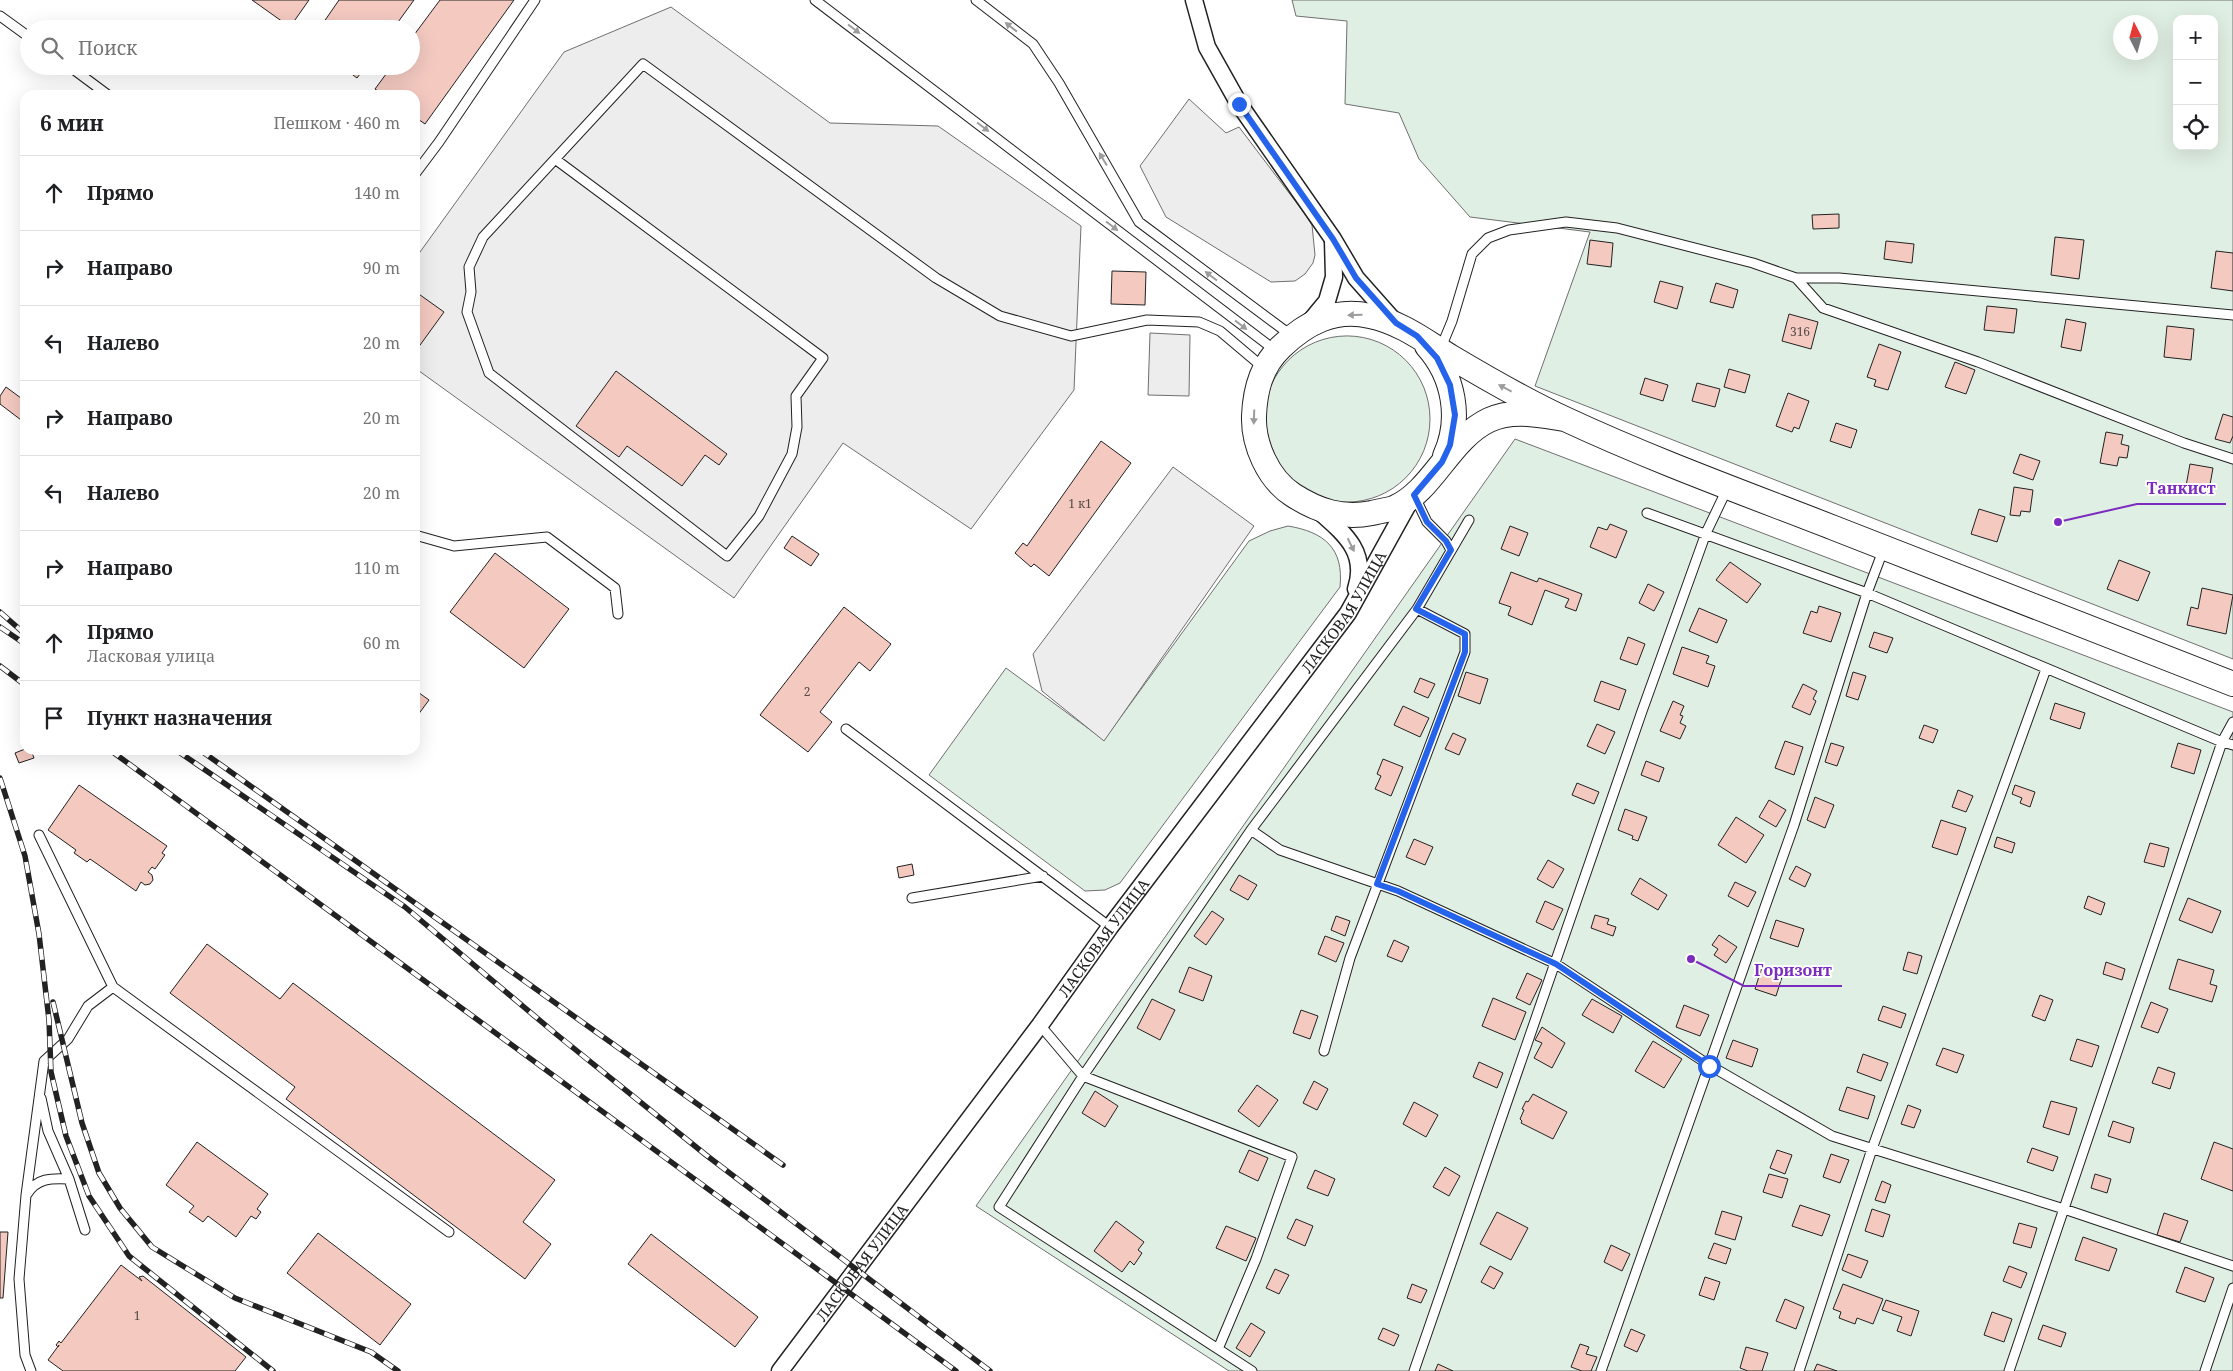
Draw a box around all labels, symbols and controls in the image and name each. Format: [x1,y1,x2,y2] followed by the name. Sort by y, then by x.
[2113,15,2158,60] north arrow
[2173,15,2218,150] map controls
[2173,15,2218,60] button: +
[20,20,420,75] search box
[1005,22,1018,33] one-way arrow
[847,23,860,34] one-way arrow
[38,34,66,62] icon: search
[78,35,137,61] text: Поиск
[2173,60,2218,105] button: −
[1228,93,1251,116] route end
[2173,105,2218,150] button: locate
[40,109,104,137] text: 6 мин
[273,112,400,134] text: Пешком · 460 m
[977,122,990,133] one-way arrow
[1099,153,1108,166] one-way arrow
[40,179,68,207] icon: ahead
[87,180,154,206] text: Прямо
[354,182,400,204] text: 140 m
[1106,221,1119,232] one-way arrow
[40,254,68,282] icon: right
[87,255,173,281] text: Направо
[363,257,400,279] text: 90 m
[1205,270,1218,281] one-way arrow
[1347,311,1363,319] one-way arrow
[1235,320,1248,330] one-way arrow
[1790,323,1810,340] house number: 316
[40,329,68,357] icon: left
[87,330,159,356] text: Налево
[363,332,400,354] text: 20 m
[1498,384,1513,392] one-way arrow
[40,404,68,432] icon: right
[87,405,173,431] text: Направо
[363,407,400,429] text: 20 m
[1249,410,1257,426] one-way arrow
[2137,473,2226,504] callout: Танкист
[2146,477,2216,499] text: Танкист
[40,479,68,507] icon: left
[87,480,159,506] text: Налево
[363,482,400,504] text: 20 m
[1068,495,1092,512] house number: 1 к1
[1347,538,1355,552] one-way arrow
[1296,547,1391,677] street label: ЛАСКОВАЯ УЛИЦА
[40,554,68,582] icon: right
[87,555,173,581] text: Направо
[354,557,400,579] text: 110 m
[87,619,154,645] text: Прямо
[40,629,68,657] icon: ahead
[363,632,400,654] text: 60 m
[87,645,215,667] text: Ласковая улица
[804,683,810,700] house number: 2
[40,704,68,732] icon: arrive
[87,705,272,731] text: Пункт назначения
[1054,874,1154,1000] street label: ЛАСКОВАЯ УЛИЦА
[1744,955,1842,986] callout: Горизонт
[1754,959,1832,981] text: Горизонт
[1698,1055,1721,1078] route start
[811,1199,913,1325] street label: ЛАСКОВАЯ УЛИЦА
[134,1307,140,1324] house number: 1

